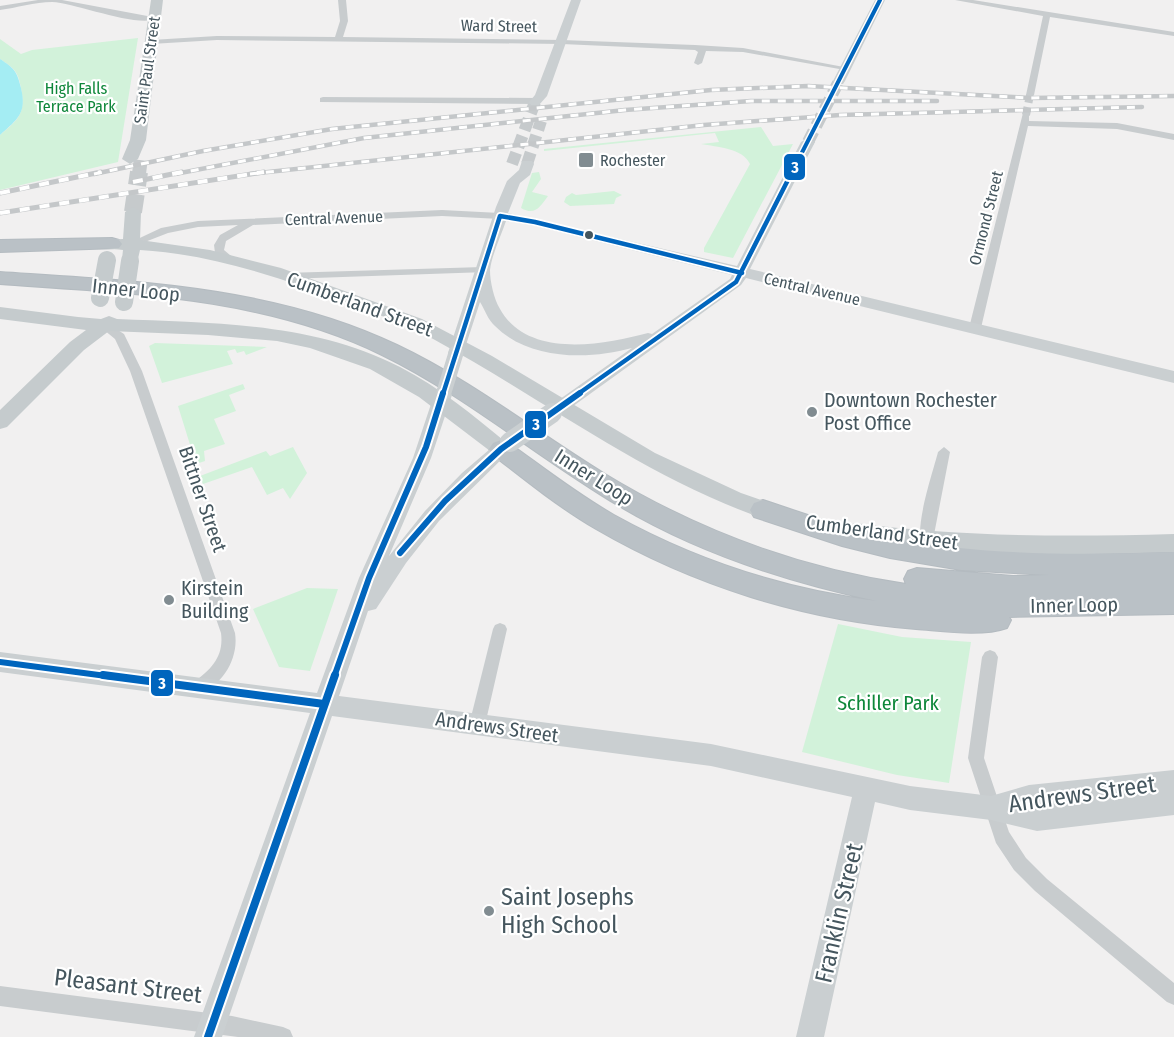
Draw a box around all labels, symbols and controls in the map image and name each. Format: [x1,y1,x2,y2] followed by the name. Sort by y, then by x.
[130,14,164,125] street label: Saint Paul Street
[461,16,538,36] street label: Ward Street
[36,79,116,116] park label: High Falls Terrace Park
[577,151,595,169] marker: Rochester
[600,151,666,170] place label: Rochester
[783,153,806,181] line badge: 3
[790,158,799,177] text: 3
[965,168,1007,267] street label: Ormond Street
[285,207,383,229] street label: Central Avenue
[583,229,595,241] unlabelled marker
[284,267,437,342] street label: Cumberland Street
[762,269,862,309] street label: Central Avenue
[91,273,181,307] street label: Inner Loop
[824,388,997,435] place label: Downtown Rochester Post Office
[805,405,819,419] marker: Downtown Rochester Post Office
[524,410,547,439] line badge: 3
[531,415,540,434] text: 3
[174,443,232,556] street label: Bittner Street
[550,444,638,510] street label: Inner Loop
[804,509,960,555] street label: Cumberland Street
[181,576,249,623] place label: Kirstein Building
[1030,592,1118,618] street label: Inner Loop
[162,593,176,607] marker: Kirstein Building
[150,669,174,697] line badge: 3
[157,674,166,693] text: 3
[837,691,939,715] park label: Schiller Park
[434,707,560,748] street label: Andrews Street
[1007,770,1158,818] street label: Andrews Street
[809,840,869,986] street label: Franklin Street
[501,883,634,939] place label: Saint Josephs High School
[482,904,496,918] marker: Saint Josephs High School
[52,963,204,1009] street label: Pleasant Street

